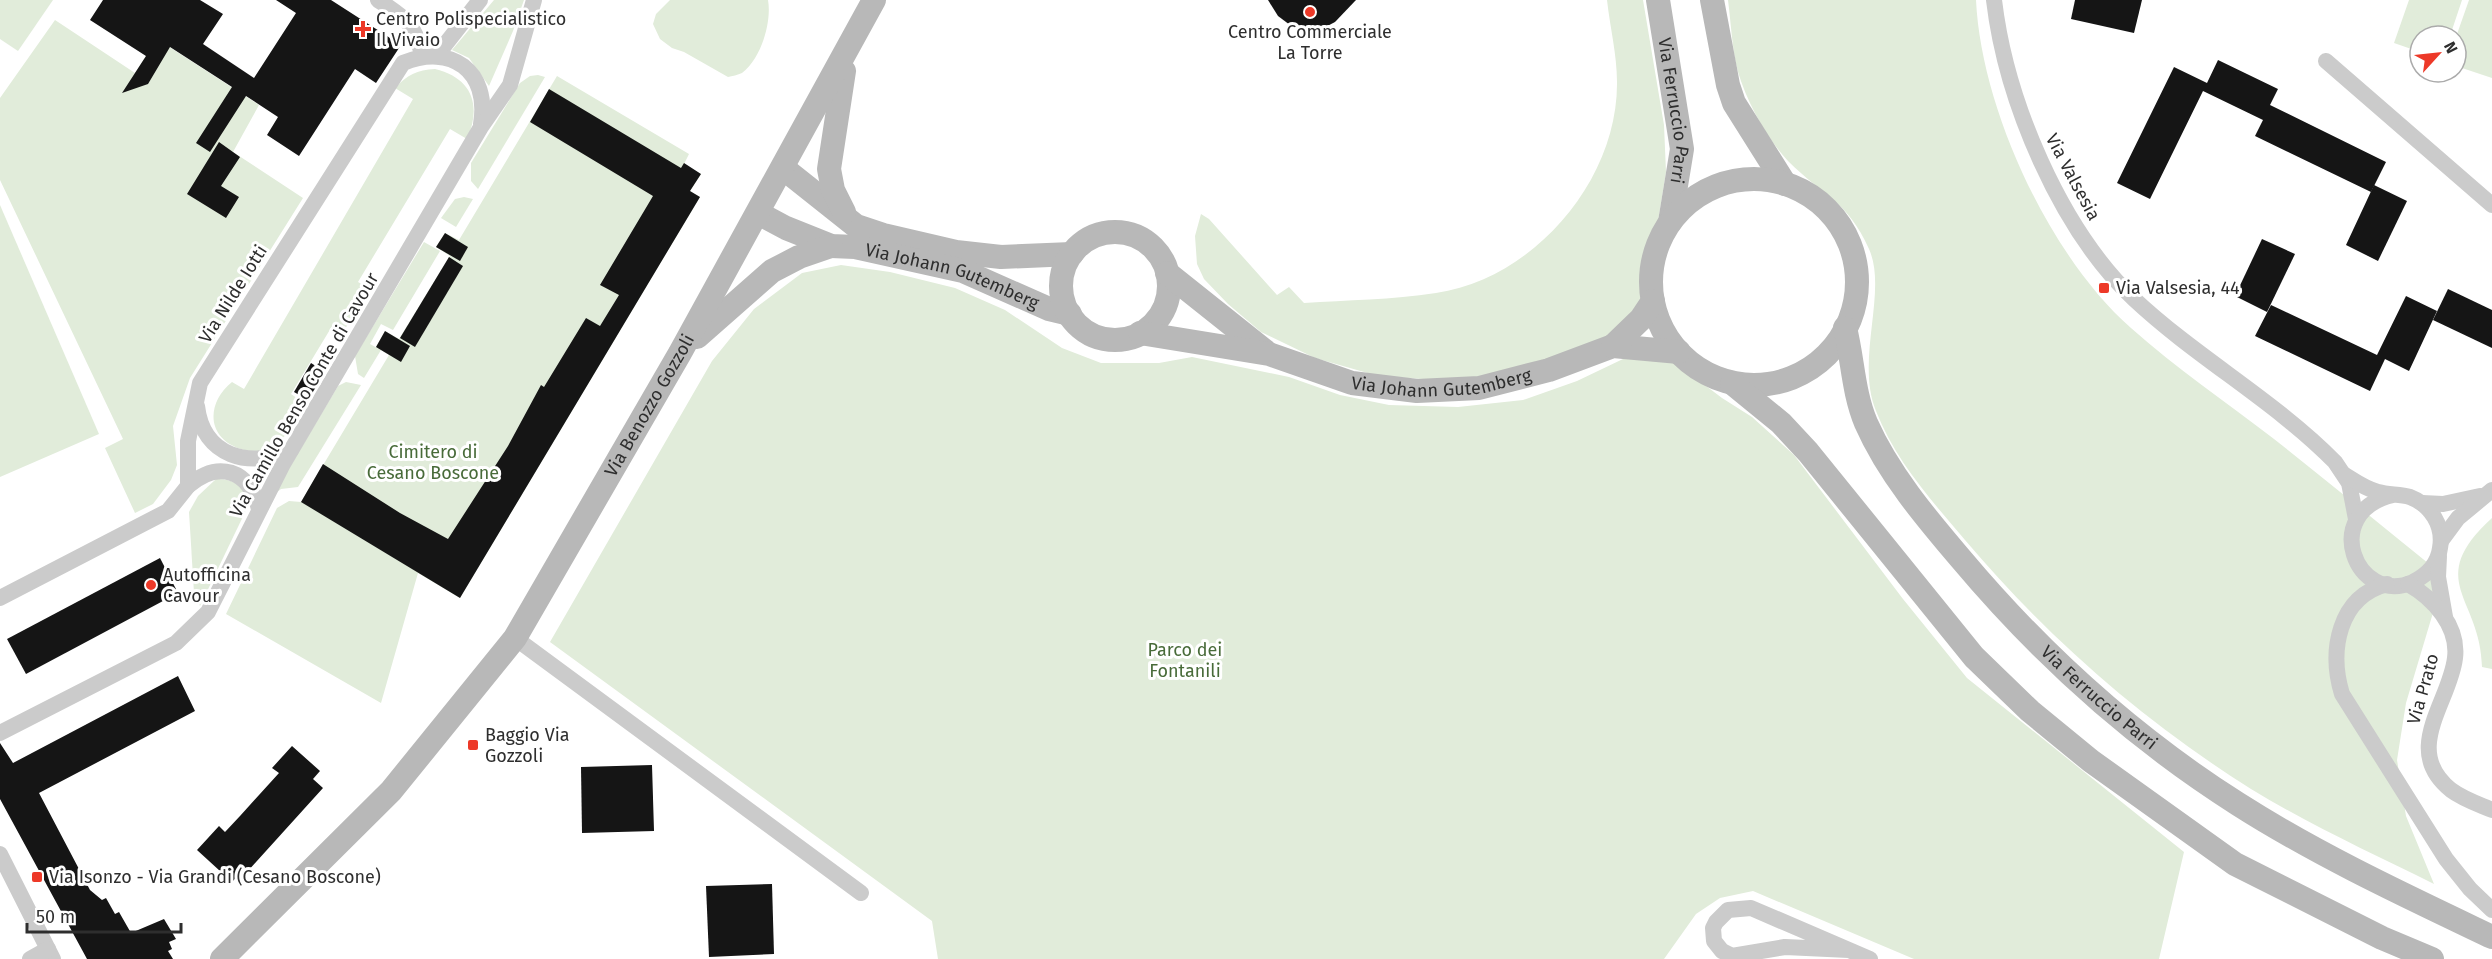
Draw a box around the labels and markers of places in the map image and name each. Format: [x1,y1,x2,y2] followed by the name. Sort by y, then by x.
[1303,5,1317,19] marker: Centro Commerciale La Torre
[376,8,566,51] place label: Centro Polispecialistico Il Vivaio
[354,20,372,38] marker: Centro Polispecialistico Il Vivaio
[1228,21,1392,64] place label: Centro Commerciale La Torre
[2116,277,2240,299] place label: Via Valsesia, 44
[2097,281,2111,295] marker: Via Valsesia, 44
[163,564,251,607] place label: Autofficina Cavour
[144,578,158,592] marker: Autofficina Cavour
[485,724,570,767] place label: Baggio Via Gozzoli
[466,738,480,752] marker: Baggio Via Gozzoli
[49,866,381,888] place label: Via Isonzo - Via Grandi (Cesano Boscone)
[30,870,44,884] marker: Via Isonzo - Via Grandi (Cesano Boscone)

